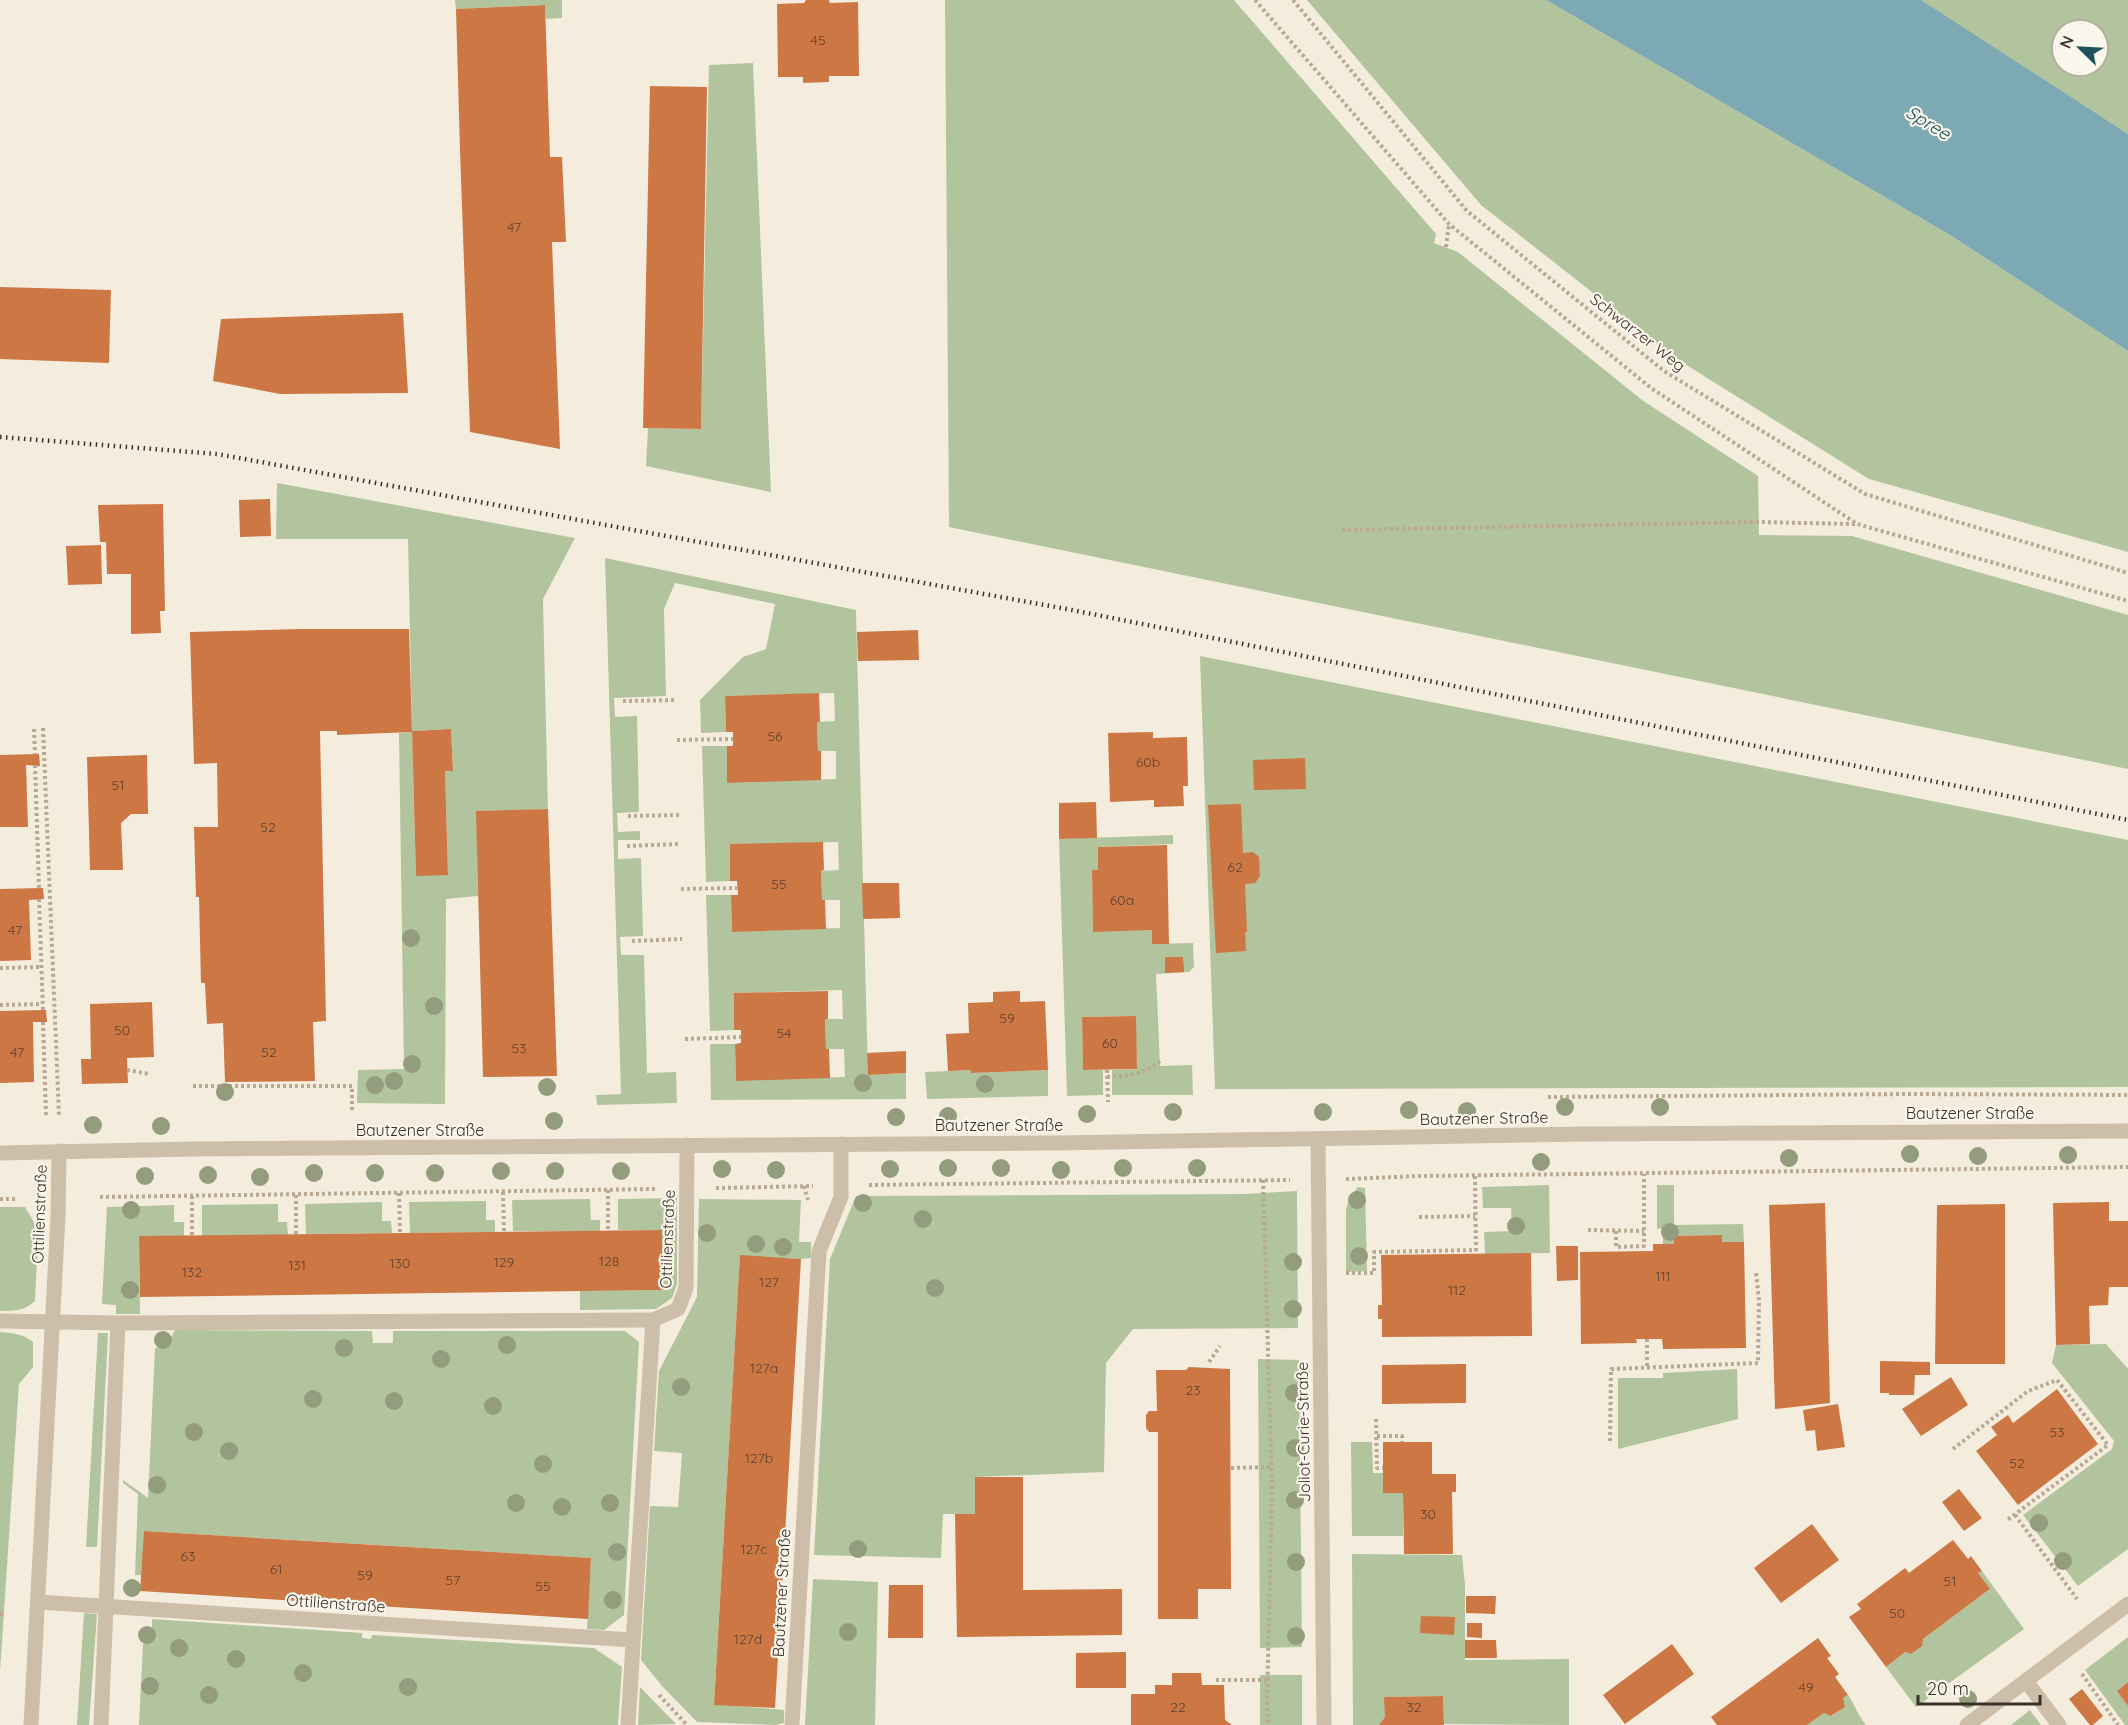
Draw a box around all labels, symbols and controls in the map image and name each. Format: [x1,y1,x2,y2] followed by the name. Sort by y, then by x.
[2050,18,2110,78] north arrow
[810,31,826,49] house number: 45
[2055,32,2078,51] text: N
[1902,100,1955,145] water label: Spree
[507,218,521,236] house number: 47
[1586,289,1690,375] street label: Schwarzer Weg
[767,727,783,745] house number: 56
[1136,753,1160,771] house number: 60b
[112,776,124,794] house number: 51
[260,818,276,836] house number: 52
[1227,858,1243,876] house number: 62
[771,875,787,893] house number: 55
[1110,891,1134,909] house number: 60a
[8,921,22,939] house number: 47
[999,1009,1015,1027] house number: 59
[114,1021,130,1039] house number: 50
[776,1024,792,1042] house number: 54
[1102,1034,1118,1052] house number: 60
[512,1039,526,1057] house number: 53
[10,1043,24,1061] house number: 47
[261,1043,277,1061] house number: 52
[1906,1103,2034,1123] street label: Bautzener Straße
[1419,1107,1549,1129] street label: Bautzener Straße
[935,1115,1063,1135] street label: Bautzener Straße
[356,1120,484,1140] street label: Bautzener Straße
[27,1164,51,1264] street label: Ottilienstraße
[655,1189,679,1289] street label: Ottilienstraße
[599,1252,619,1270] house number: 128
[494,1253,515,1271] house number: 129
[390,1254,410,1272] house number: 130
[288,1256,306,1274] house number: 131
[182,1263,202,1281] house number: 132
[1655,1267,1671,1285] house number: 111
[759,1273,779,1291] house number: 127
[1448,1281,1466,1299] house number: 112
[750,1359,778,1377] house number: 127a
[1292,1362,1314,1502] street label: Joliot-Curie-Straße
[1185,1381,1201,1399] house number: 23
[2050,1423,2064,1441] house number: 53
[745,1449,773,1467] house number: 127b
[2009,1454,2025,1472] house number: 52
[1420,1505,1436,1523] house number: 30
[768,1528,794,1658] street label: Bautzener Straße
[740,1540,768,1558] house number: 127c
[181,1547,195,1565] house number: 63
[270,1560,282,1578] house number: 61
[357,1566,373,1584] house number: 59
[446,1571,460,1589] house number: 57
[1944,1572,1956,1590] house number: 51
[535,1577,551,1595] house number: 55
[286,1590,386,1616] street label: Ottilienstraße
[1889,1604,1905,1622] house number: 50
[734,1630,762,1648] house number: 127d
[1918,1668,2040,1706] scale bar
[1927,1677,1969,1700] text: 20 m
[1799,1678,1814,1696] house number: 49
[1170,1698,1186,1716] house number: 22
[1406,1698,1422,1716] house number: 32

